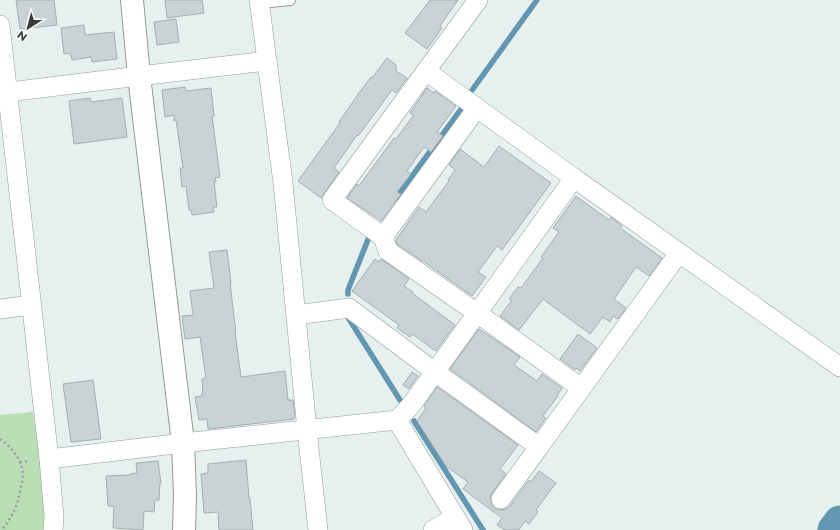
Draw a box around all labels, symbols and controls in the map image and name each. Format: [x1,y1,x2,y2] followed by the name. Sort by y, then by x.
[8,8,48,48] north arrow
[14,28,30,44] text: N

